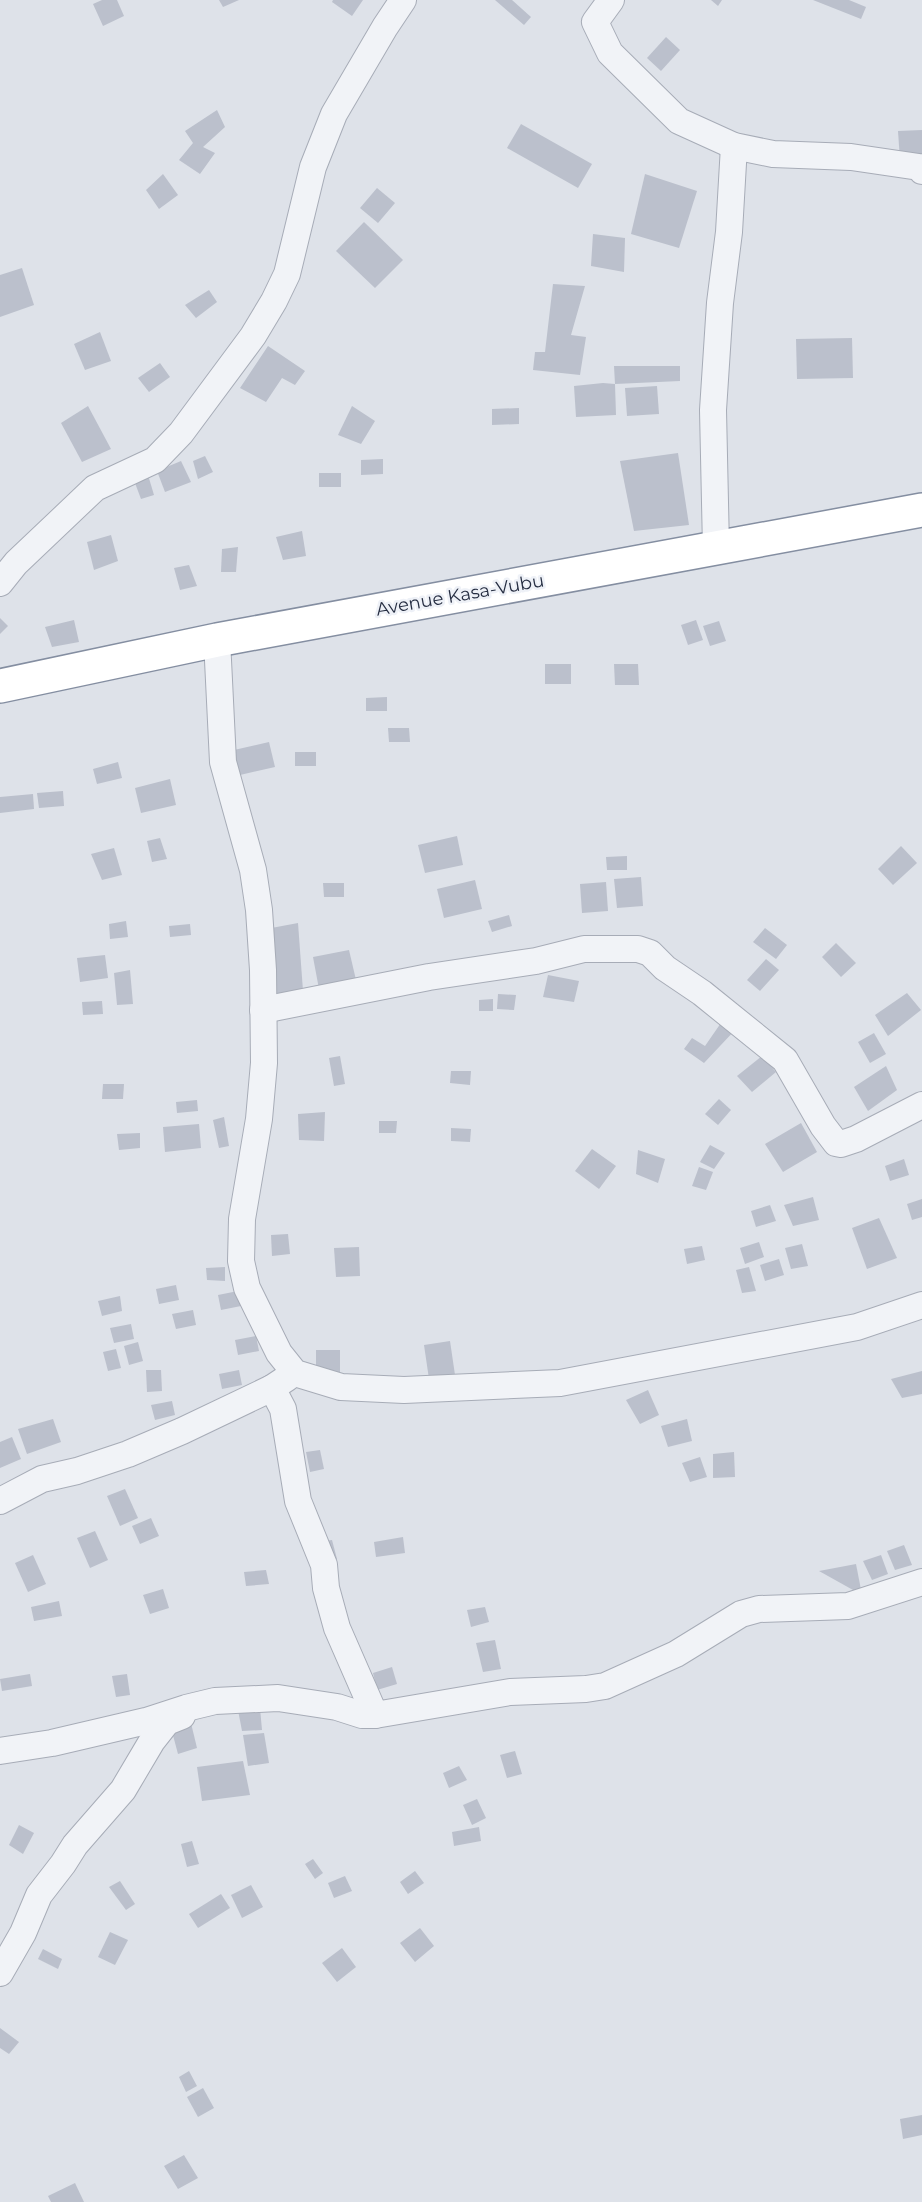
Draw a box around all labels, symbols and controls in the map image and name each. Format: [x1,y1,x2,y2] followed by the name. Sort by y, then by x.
[374,569,546,621] street label: Avenue Kasa-Vubu

